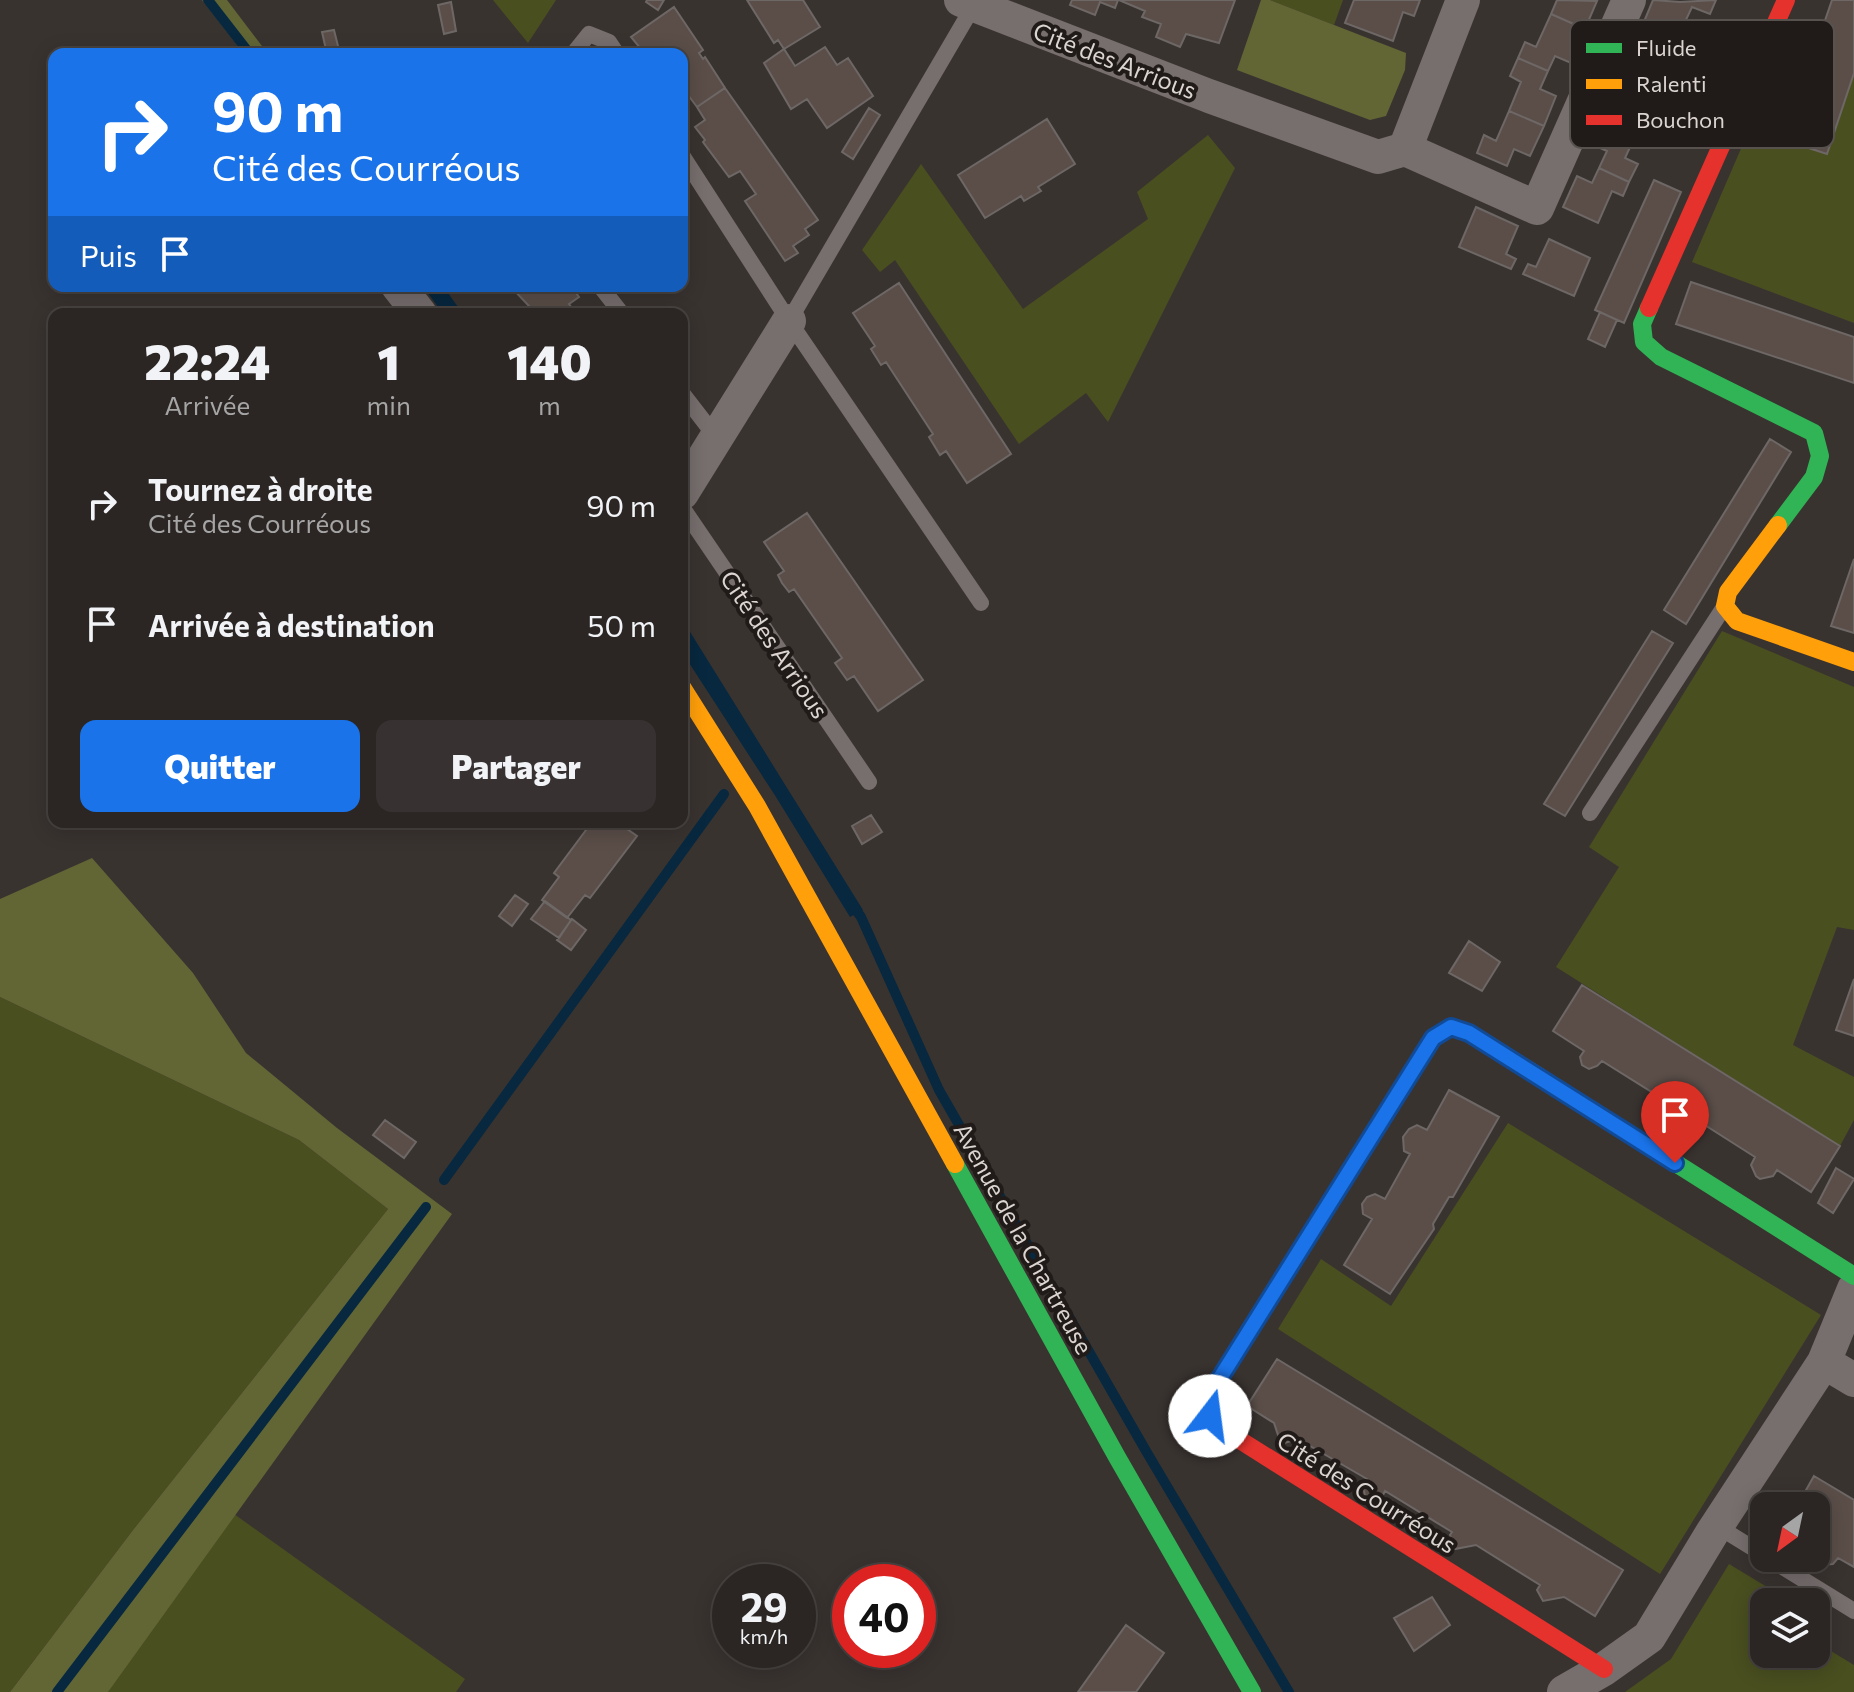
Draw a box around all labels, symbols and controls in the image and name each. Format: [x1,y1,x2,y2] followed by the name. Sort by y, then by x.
[1029,16,1201,104] street label: Cité des Arrious
[1570,20,1834,148] legend
[1636,34,1696,61] text: Fluide
[1636,70,1707,97] text: Ralenti
[212,75,343,144] text: 90 m
[80,80,184,184] icon: right
[1636,106,1725,133] text: Bouchon
[212,144,521,188] text: Cité des Courréous
[153,232,197,276] icon: arrive
[80,236,137,273] text: Puis
[144,331,270,390] text: 22:24
[377,331,400,390] text: 1
[507,331,592,390] text: 140
[164,389,250,420] text: Arrivée
[367,389,411,420] text: min
[538,389,561,420] text: m
[148,470,372,507] text: Tournez à droite
[80,482,124,526] icon: right
[586,486,656,523] text: 90 m
[148,507,371,538] text: Cité des Courréous
[715,565,835,723] street label: Cité des Arrious
[80,602,124,646] icon: arrive
[148,606,435,643] text: Arrivée à destination
[587,606,656,643] text: 50 m
[80,720,360,812] button: Quitter
[376,720,656,812] button: Partager
[1641,1081,1709,1163] pin
[1653,1093,1697,1137] icon: arrive
[948,1117,1100,1359] street label: Avenue de la Chartreuse
[1168,1374,1252,1458] position arrow
[1272,1425,1462,1559] street label: Cité des Courréous
[1750,1492,1830,1572] north arrow
[1750,1492,1830,1668] map controls
[832,1564,936,1668] speed limit sign: 40
[740,1581,788,1630] text: 29
[1750,1588,1830,1668] button: layers
[740,1624,788,1648] text: km/h

